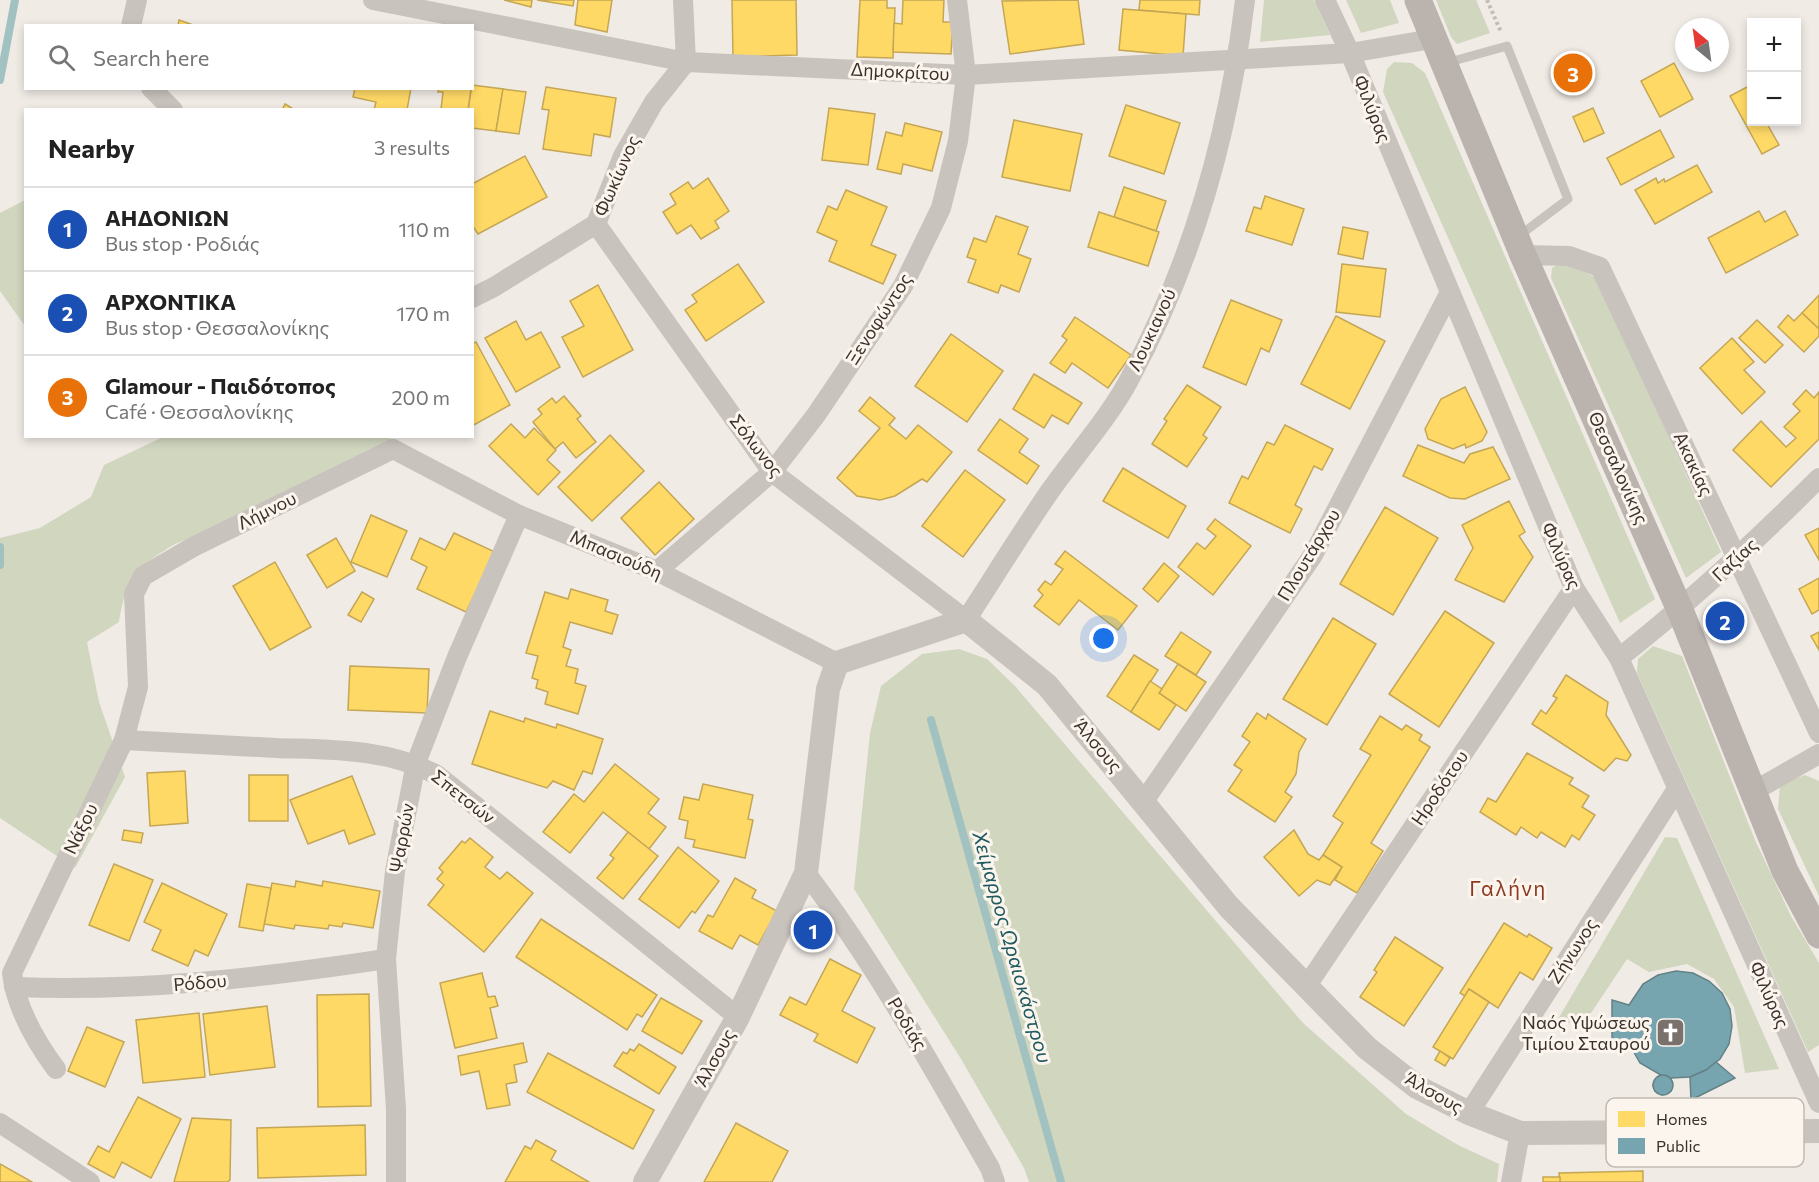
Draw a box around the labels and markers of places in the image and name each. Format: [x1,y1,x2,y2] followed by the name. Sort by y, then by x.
[1554,50,1592,96] pin: 3
[1706,598,1744,644] pin: 2
[794,908,832,952] pin: 1
[1522,1011,1650,1054] place label: Ναός Υψώσεως Τιμίου Σταυρού
[1655,1017,1687,1049] church icon: Ναός Υψώσεως Τιμίου Σταυρού

